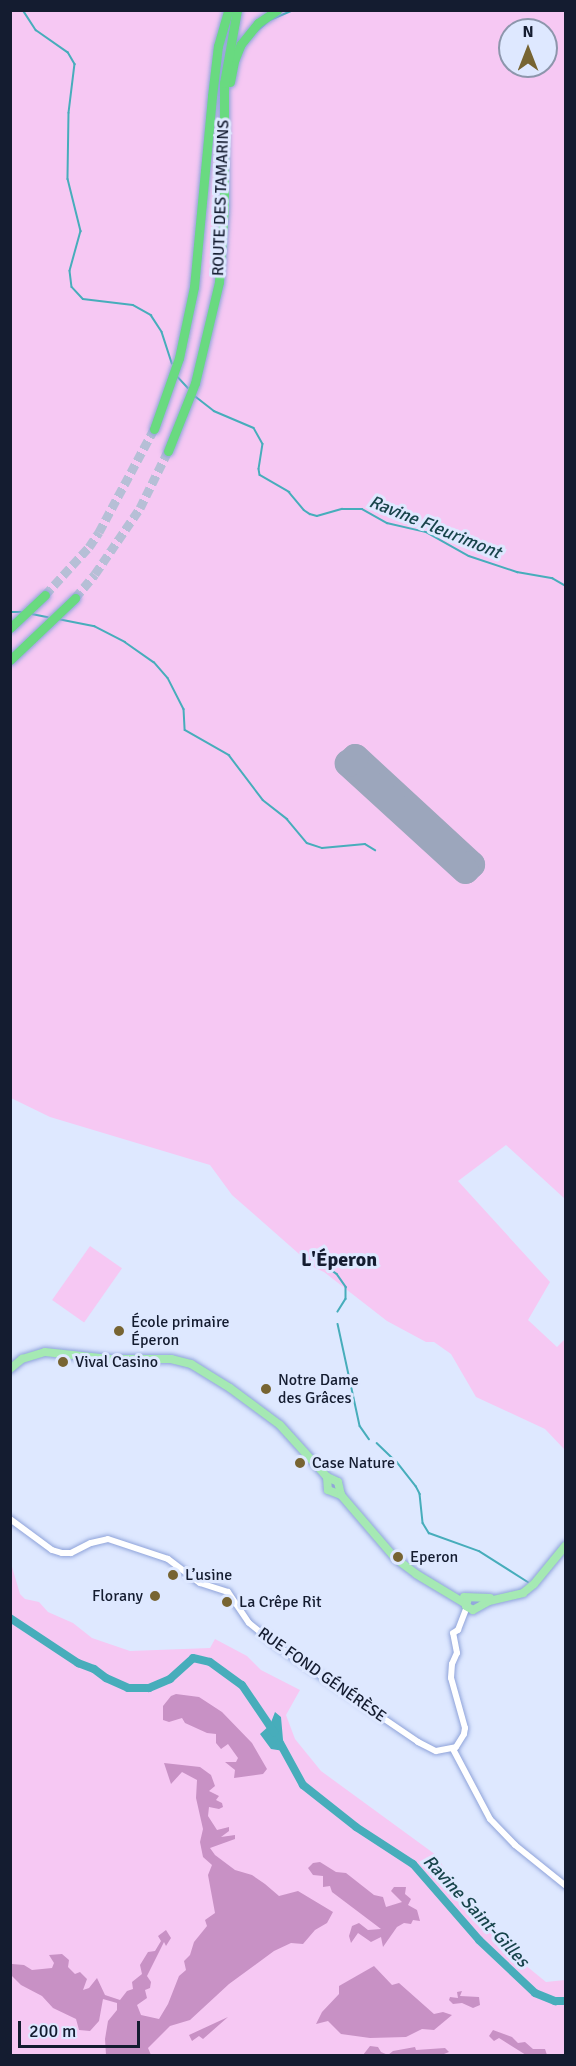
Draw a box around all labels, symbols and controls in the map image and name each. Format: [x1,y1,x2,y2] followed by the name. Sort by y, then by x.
[498,18,558,78] north arrow
[522,22,534,42] text: N
[209,120,233,276] street label: ROUTE DES TAMARINS
[366,491,504,563] water label: Ravine Fleurimont
[301,1247,377,1271] district label: L'Éperon
[131,1312,230,1350] place label: École primaire Éperon
[112,1324,126,1338] marker: École primaire Éperon
[75,1352,158,1372] place label: Vival Casino
[56,1355,70,1369] marker: Vival Casino
[278,1370,359,1408] place label: Notre Dame des Grâces
[259,1382,273,1396] marker: Notre Dame des Grâces
[312,1453,395,1473] place label: Case Nature
[293,1456,307,1470] marker: Case Nature
[410,1547,458,1567] place label: Eperon
[391,1550,405,1564] marker: Eperon
[185,1565,232,1585] place label: L’usine
[166,1568,180,1582] marker: L’usine
[92,1586,143,1606] place label: Florany
[148,1589,162,1603] marker: Florany
[239,1592,322,1612] place label: La Crêpe Rit
[220,1595,234,1609] marker: La Crêpe Rit
[254,1624,390,1726] street label: RUE FOND GÉNÉRÈSE
[419,1851,533,1971] water label: Ravine Saint-Gilles
[21,2009,142,2047] scale bar
[29,2020,76,2042] text: 200 m

